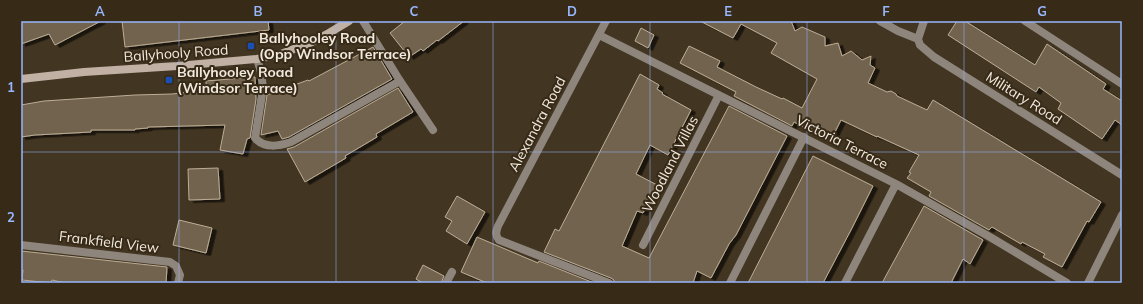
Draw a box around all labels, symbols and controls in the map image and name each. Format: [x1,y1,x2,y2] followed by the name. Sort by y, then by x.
[95,3,105,19] text: A
[254,3,263,19] text: B
[410,3,419,19] text: C
[567,3,577,19] text: D
[724,3,732,19] text: E
[882,3,890,19] text: F
[1037,3,1047,19] text: G
[259,29,412,63] place label: Ballyhooley Road (Opp Windsor Terrace)
[123,40,229,66] street label: Ballyhooly Road
[246,41,256,51] marker: Ballyhooley Road (Opp Windsor Terrace)
[177,63,298,97] place label: Ballyhooley Road (Windsor Terrace)
[983,68,1065,128] street label: Military Road
[504,73,570,175] street label: Alexandra Road
[164,75,174,85] marker: Ballyhooley Road (Windsor Terrace)
[7,79,15,95] text: 1
[793,111,891,173] street label: Victoria Terrace
[638,113,702,215] street label: Woodland Villas
[7,209,15,225] text: 2
[58,227,160,257] street label: Frankfield View

